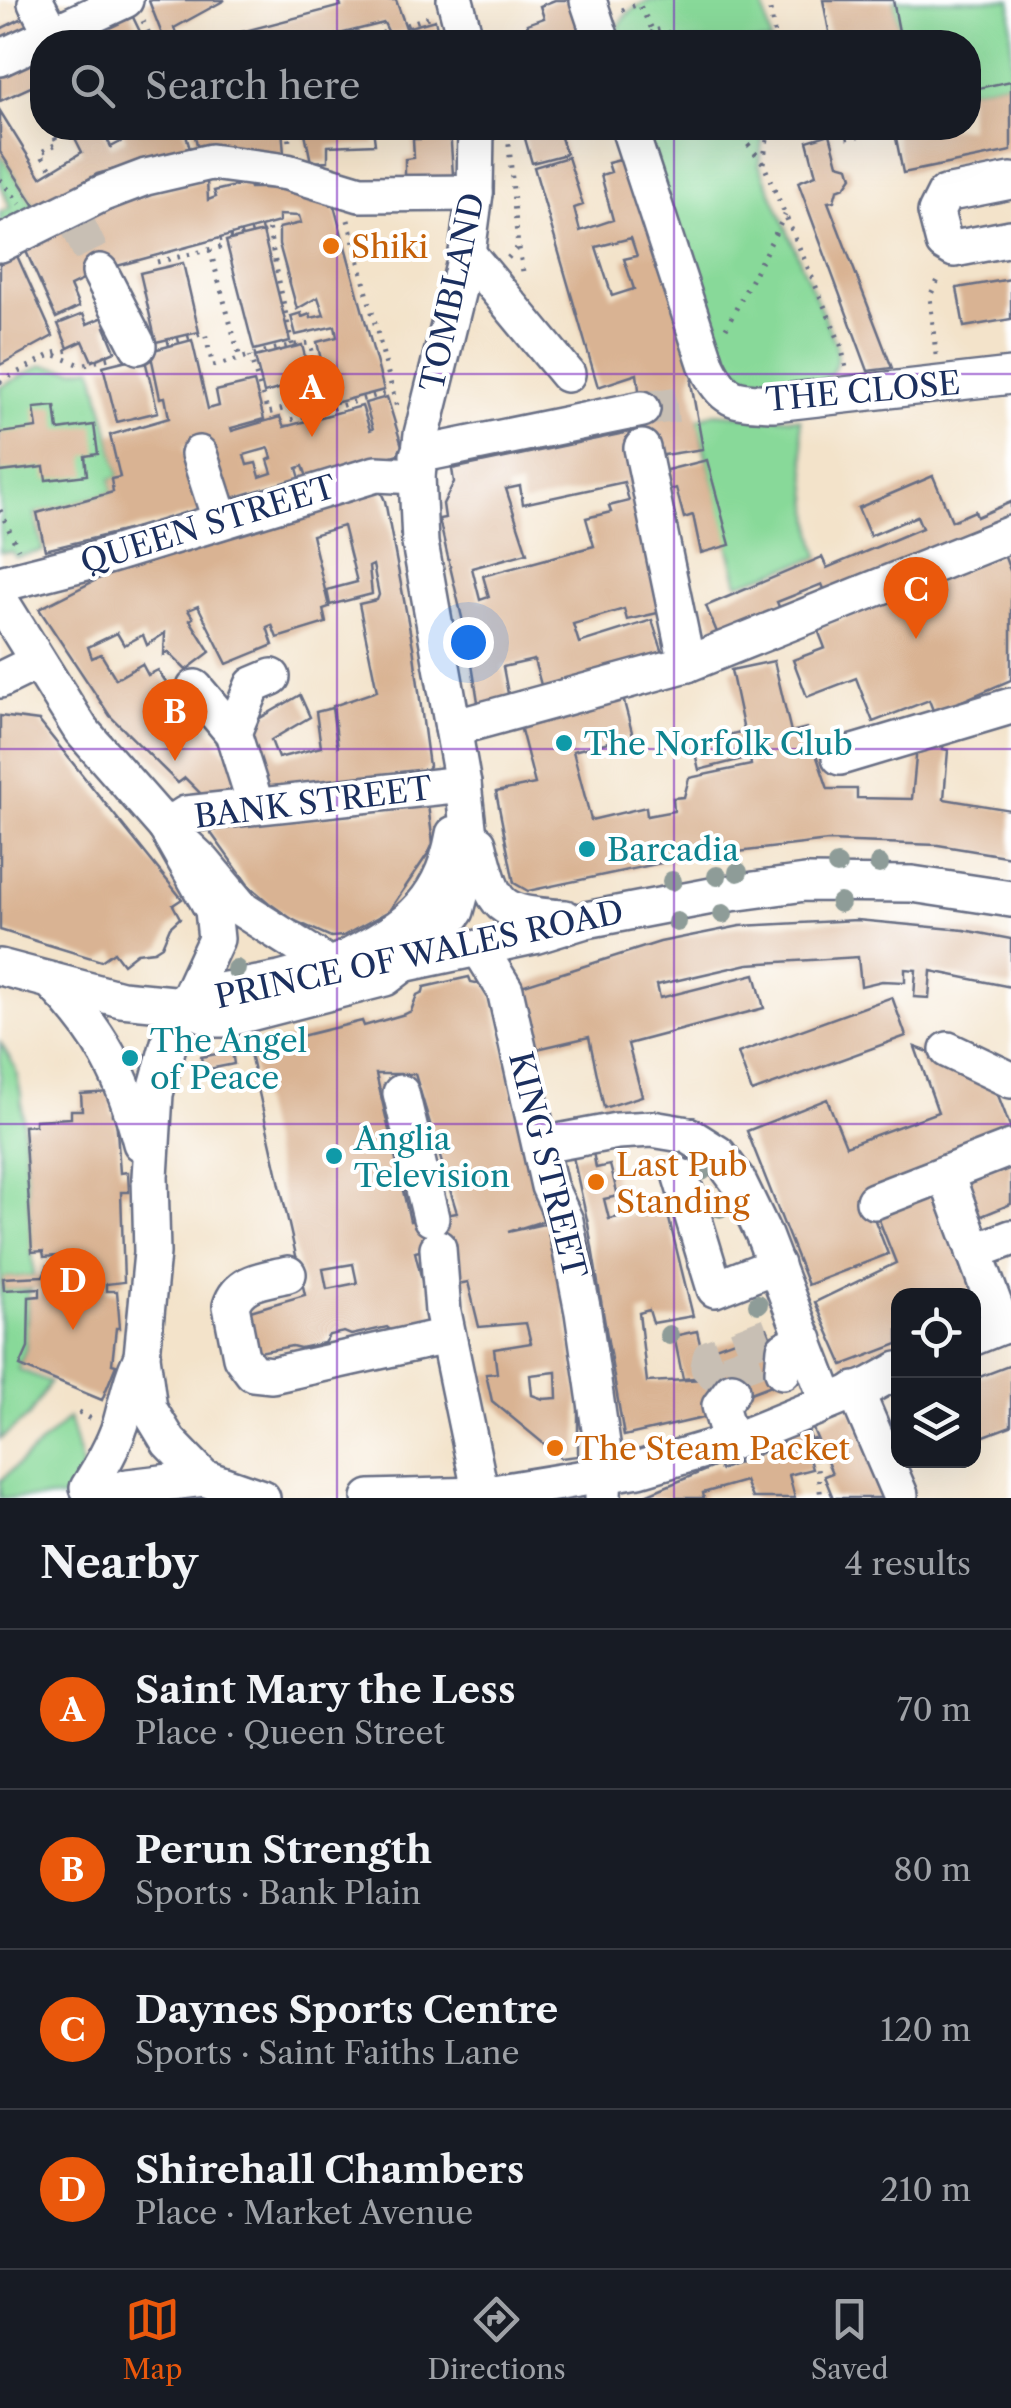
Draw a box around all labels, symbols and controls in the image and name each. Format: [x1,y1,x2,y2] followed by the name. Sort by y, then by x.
[30,30,981,140] search box
[65,58,120,113] icon: search
[145,62,360,109] text: Search here
[412,189,492,395] street label: TOMBLAND
[351,227,428,266] place label: Shiki
[320,235,342,257] marker: Shiki
[280,354,344,437] pin: A
[764,363,962,419] street label: THE CLOSE
[76,467,340,581] street label: QUEEN STREET
[884,556,948,639] pin: C
[443,617,494,668] your location
[142,678,208,761] pin: B
[584,724,853,763] place label: The Norfolk Club
[553,732,575,754] marker: The Norfolk Club
[192,768,434,836] street label: BANK STREET
[607,830,739,869] place label: Barcadia
[576,838,598,860] marker: Barcadia
[211,892,627,1016] street label: PRINCE OF WALES ROAD
[150,1021,307,1097] place label: The Angel of Peace
[119,1047,141,1069] marker: The Angel of Peace
[501,1048,595,1282] street label: KING STREET
[353,1119,510,1195] place label: Anglia Television
[323,1145,345,1167] marker: Anglia Television
[616,1145,751,1221] place label: Last Pub Standing
[585,1171,607,1193] marker: Last Pub Standing
[40,1248,106,1330] pin: D
[891,1288,981,1468] map controls
[891,1288,981,1378] button: locate
[891,1378,981,1468] button: layers
[575,1429,851,1468] place label: The Steam Packet
[544,1437,566,1459] marker: The Steam Packet
[40,1537,198,1589] text: Nearby
[845,1544,971,1583] text: 4 results
[135,1666,516,1713] text: Saint Mary the Less
[60,1690,85,1729] text: A
[897,1690,971,1729] text: 70 m
[135,1713,445,1752] text: Place · Queen Street
[135,1826,432,1873] text: Perun Strength
[61,1850,84,1889] text: B
[893,1850,971,1889] text: 80 m
[135,1873,421,1912] text: Sports · Bank Plain
[135,1986,558,2033] text: Daynes Sports Centre
[60,2010,85,2049] text: C
[881,2010,971,2049] text: 120 m
[135,2033,520,2072] text: Sports · Saint Faiths Lane
[135,2146,524,2193] text: Shirehall Chambers
[59,2170,86,2209] text: D
[881,2170,971,2209] text: 210 m
[135,2193,473,2232] text: Place · Market Avenue
[122,2292,183,2386] tab: Map
[427,2292,566,2386] tab: Directions
[811,2292,889,2386] tab: Saved

